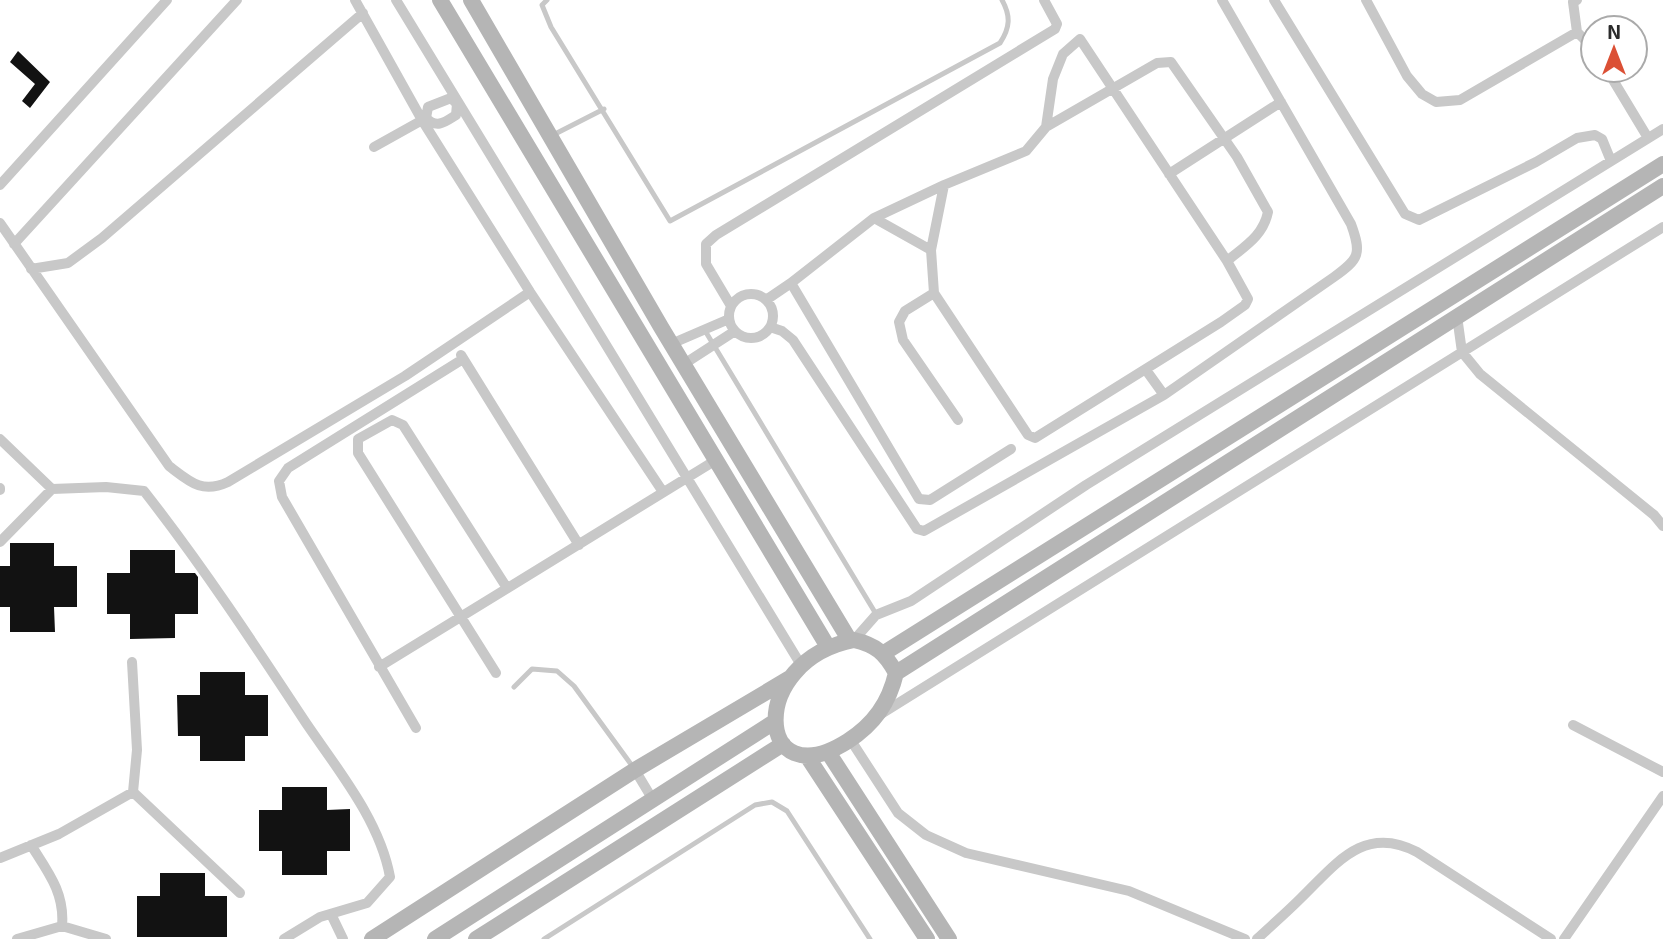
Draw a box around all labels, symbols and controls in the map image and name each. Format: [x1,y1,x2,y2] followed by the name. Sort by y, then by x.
[1579,14,1649,84] north arrow
[1607,20,1621,43] text: N

